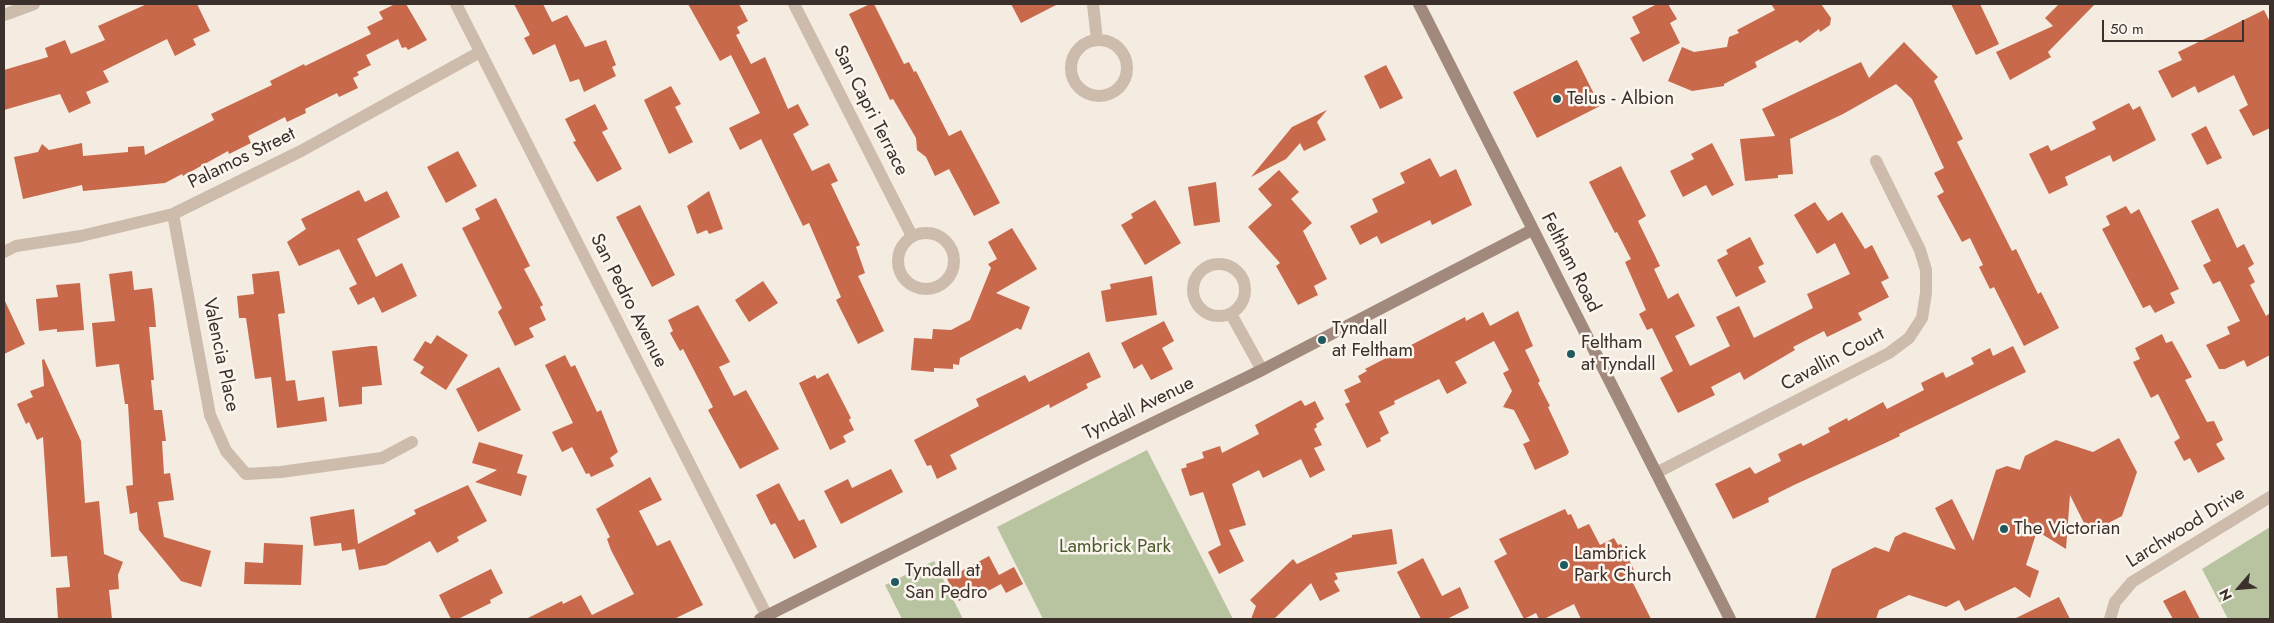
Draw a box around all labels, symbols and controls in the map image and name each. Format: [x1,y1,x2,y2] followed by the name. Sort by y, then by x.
[2104,10,2246,42] scale bar
[2110,18,2144,40] text: 50 m
[827,42,913,180] street label: San Capri Terrace
[1567,88,1674,110] place label: Telus - Albion
[1551,93,1563,105] marker: Telus - Albion
[185,123,299,195] street label: Palamos Street
[1535,210,1605,316] street label: Feltham Road
[584,230,672,372] street label: San Pedro Avenue
[197,296,243,414] street label: Valencia Place
[1332,318,1413,362] place label: Tyndall at Feltham
[1778,323,1888,397] street label: Cavallin Court
[1581,332,1656,376] place label: Feltham at Tyndall
[1316,334,1328,346] marker: Tyndall at Feltham
[1565,348,1577,360] marker: Feltham at Tyndall
[1080,372,1198,446] street label: Tyndall Avenue
[2123,483,2249,573] street label: Larchwood Drive
[2014,518,2120,540] place label: The Victorian
[1998,523,2010,535] marker: The Victorian
[1059,536,1171,558] park label: Lambrick Park
[1574,543,1672,587] place label: Lambrick Park Church
[1558,559,1570,571] marker: Lambrick Park Church
[905,560,987,604] place label: Tyndall at San Pedro
[2214,563,2264,613] north arrow
[889,576,901,588] marker: Tyndall at San Pedro
[2214,585,2237,604] text: N

